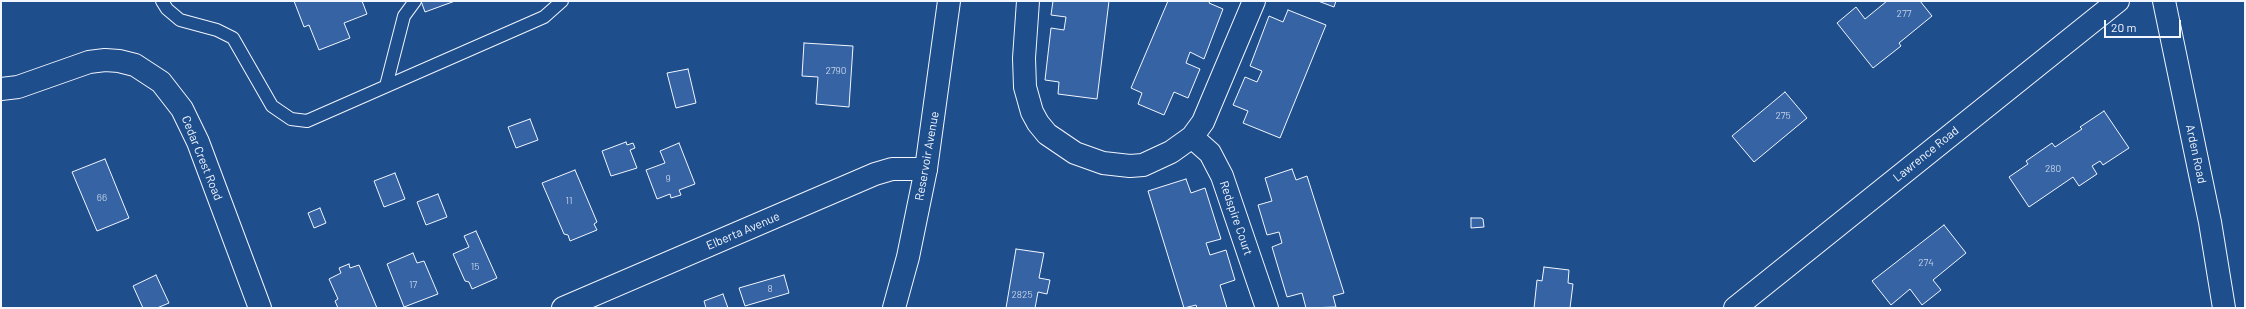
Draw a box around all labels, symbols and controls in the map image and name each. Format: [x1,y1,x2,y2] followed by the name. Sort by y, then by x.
[1897,8,1911,20] house number: 277
[2106,12,2183,38] scale bar
[2111,20,2137,34] text: 20 m
[826,65,846,77] house number: 2790
[912,110,942,202] street label: Reservoir Avenue
[1775,110,1791,122] house number: 275
[178,114,226,202] street label: Cedar Crest Road
[1890,123,1962,185] street label: Lawrence Road
[2183,123,2209,185] street label: Arden Road
[2045,163,2061,175] house number: 280
[665,173,671,185] house number: 9
[1217,179,1255,257] street label: Redspire Court
[97,192,107,204] house number: 66
[565,195,573,207] house number: 11
[704,209,782,253] street label: Elberta Avenue
[1918,257,1934,269] house number: 274
[471,261,479,273] house number: 15
[409,279,417,291] house number: 17
[767,283,773,295] house number: 8
[1011,289,1033,301] house number: 2825

